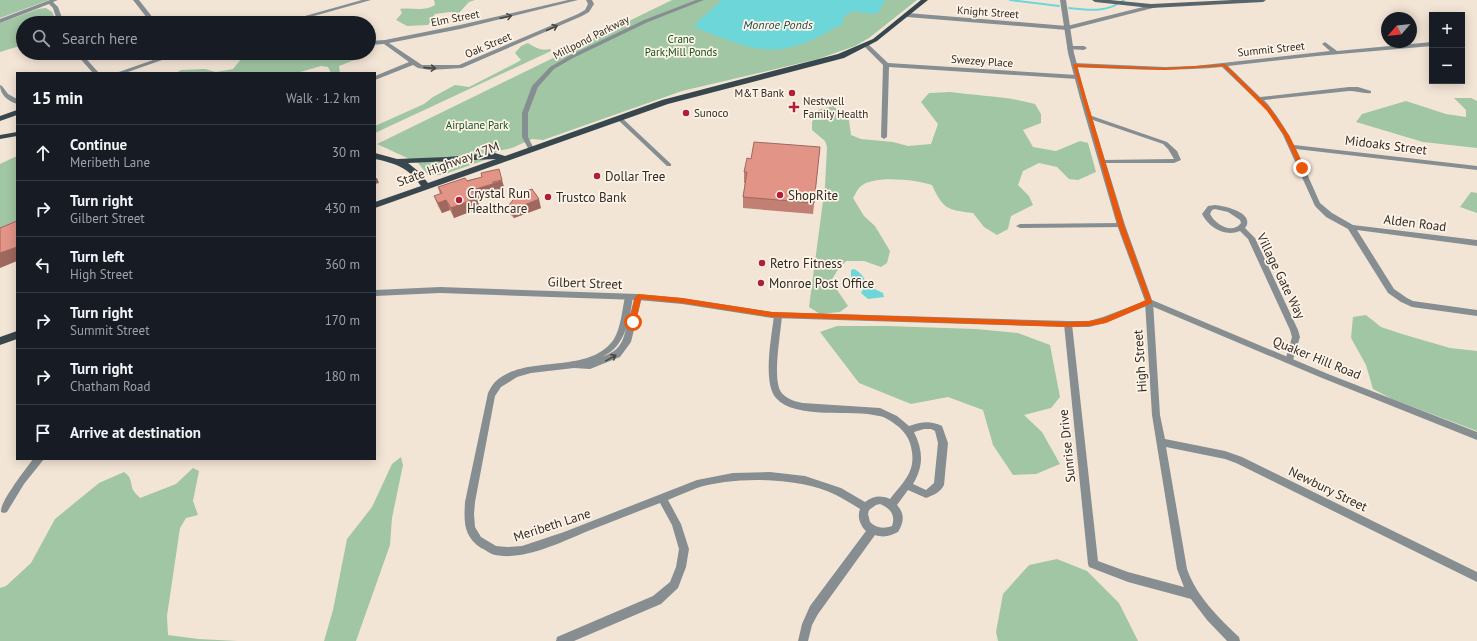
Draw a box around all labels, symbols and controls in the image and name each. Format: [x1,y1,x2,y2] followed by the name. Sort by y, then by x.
[957,3,1020,21] street label: Knight Street
[430,6,481,30] street label: Elm Street
[551,11,632,62] street label: Millpond Parkway
[1381,12,1417,48] north arrow
[1429,12,1465,84] map controls
[1429,12,1465,48] button: +
[499,13,512,21] one-way arrow
[16,16,376,60] search box
[743,17,813,32] water label: Monroe Ponds
[545,24,557,31] one-way arrow
[30,27,52,49] icon: search
[62,29,138,48] text: Search here
[463,29,514,61] street label: Oak Street
[645,32,717,59] park label: Crane Park;Mill Ponds
[1237,38,1305,59] street label: Summit Street
[1429,48,1465,84] button: −
[951,52,1014,70] street label: Swezey Place
[423,64,436,71] one-way arrow
[735,86,785,100] place label: M&T Bank
[32,87,83,109] text: 15 min
[787,88,797,98] marker: M&T Bank
[286,90,360,107] text: Walk · 1.2 km
[803,94,868,121] place label: Nestwell Family Health
[788,101,800,113] marker: Nestwell Family Health
[694,106,728,120] place label: Sunoco
[681,108,691,118] marker: Sunoco
[446,118,509,132] park label: Airplane Park
[1344,132,1429,159] street label: Midoaks Street
[70,135,127,154] text: Continue
[394,138,502,190] street label: State Highway 17M
[32,142,54,164] icon: ahead
[332,144,360,161] text: 30 m
[70,154,150,171] text: Meribeth Lane
[1293,159,1311,177] route end
[605,168,665,185] place label: Dollar Tree
[592,171,602,181] marker: Dollar Tree
[467,185,530,217] place label: Crystal Run Healthcare
[788,187,838,204] place label: ShopRite
[556,189,627,206] place label: Trustco Bank
[775,190,785,200] marker: ShopRite
[70,191,133,210] text: Turn right
[543,192,553,202] marker: Trustco Bank
[454,195,464,205] marker: Crystal Run Healthcare
[32,198,54,220] icon: right
[325,200,360,217] text: 430 m
[70,210,145,227] text: Gilbert Street
[1383,211,1447,235] street label: Alden Road
[1252,229,1309,322] street label: Village Gate Way
[70,247,124,266] text: Turn left
[32,254,54,276] icon: left
[770,255,842,272] place label: Retro Fitness
[325,256,360,273] text: 360 m
[757,258,767,268] marker: Retro Fitness
[70,266,133,283] text: High Street
[547,273,623,293] street label: Gilbert Street
[769,275,874,292] place label: Monroe Post Office
[756,278,766,288] marker: Monroe Post Office
[70,303,133,322] text: Turn right
[32,310,54,332] icon: right
[325,312,360,329] text: 170 m
[624,313,642,331] route start
[70,322,150,339] text: Summit Street
[1129,328,1151,393] street label: High Street
[1270,333,1364,383] street label: Quaker Hill Road
[605,354,617,361] one-way arrow
[70,359,133,378] text: Turn right
[32,366,54,388] icon: right
[325,368,360,385] text: 180 m
[70,378,151,395] text: Chatham Road
[1055,409,1079,483] street label: Sunrise Drive
[32,422,54,444] icon: arrive
[70,423,201,442] text: Arrive at destination
[1286,463,1371,516] street label: Newbury Street
[511,505,593,545] street label: Meribeth Lane

